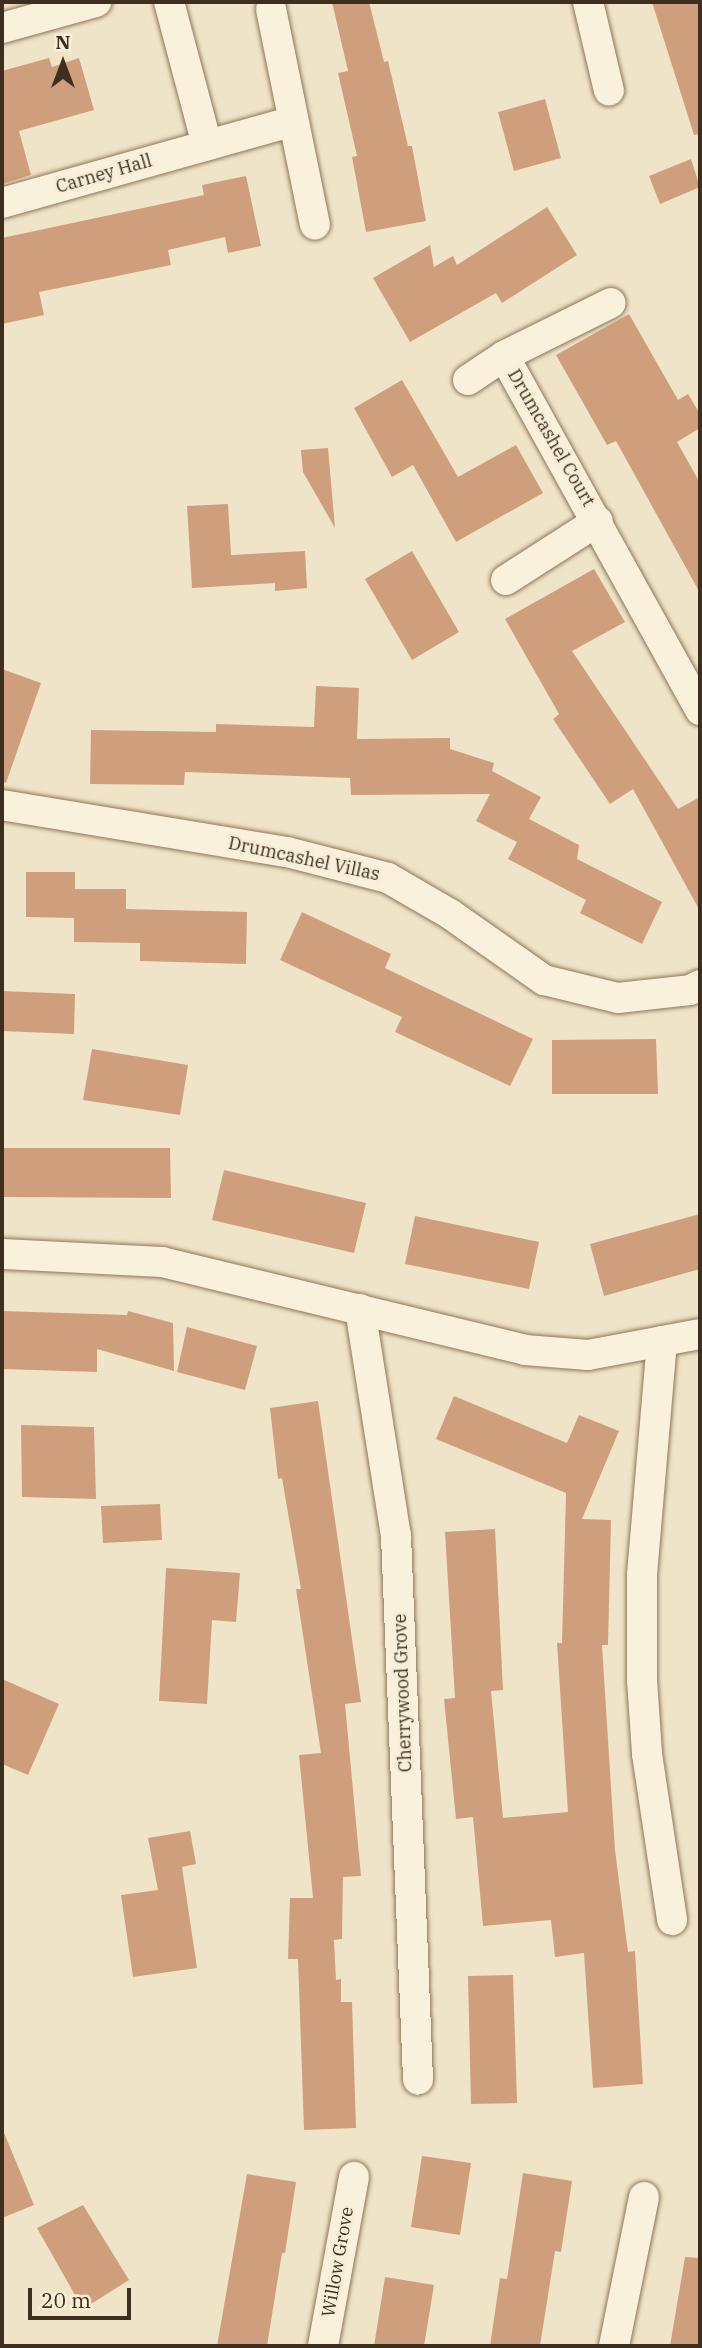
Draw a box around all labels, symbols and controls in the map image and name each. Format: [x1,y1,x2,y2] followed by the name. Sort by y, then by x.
[28,28,98,98] north arrow
[55,30,71,54] text: N
[53,150,155,198] street label: Carney Hall
[503,366,599,510] street label: Drumcashel Court
[226,832,382,886] street label: Drumcashel Villas
[389,1613,417,1773] street label: Cherrywood Grove
[318,2205,358,2319] street label: Willow Grove
[32,2274,135,2318] scale bar
[41,2286,91,2314] text: 20 m

